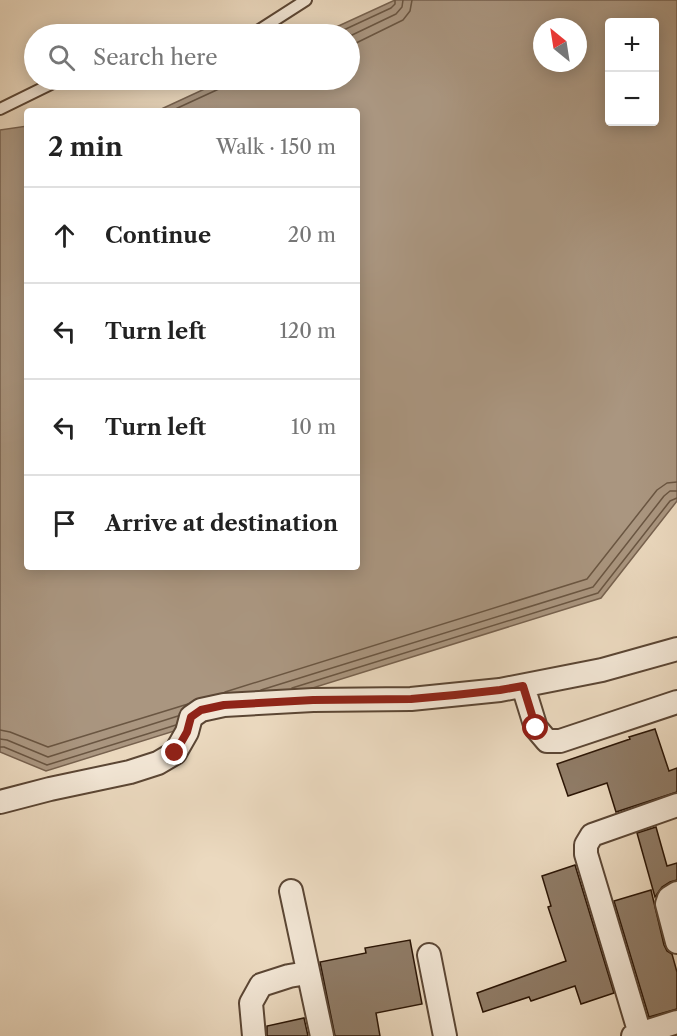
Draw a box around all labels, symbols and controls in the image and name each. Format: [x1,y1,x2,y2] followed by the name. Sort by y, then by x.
[533,18,587,72] north arrow
[605,18,659,126] map controls
[605,18,659,72] button: +
[24,24,360,90] search box
[45,41,78,74] icon: search
[93,44,218,71] text: Search here
[605,72,659,126] button: −
[48,131,123,163] text: 2 min
[216,135,336,159] text: Walk · 150 m
[48,219,81,252] icon: ahead
[105,222,211,249] text: Continue
[288,223,336,247] text: 20 m
[48,315,81,348] icon: left
[105,318,206,345] text: Turn left
[279,319,336,343] text: 120 m
[48,411,81,444] icon: left
[105,414,206,441] text: Turn left
[291,415,336,439] text: 10 m
[48,507,81,540] icon: arrive
[105,510,338,537] text: Arrive at destination
[522,714,548,740] route start
[161,739,187,765] route end

